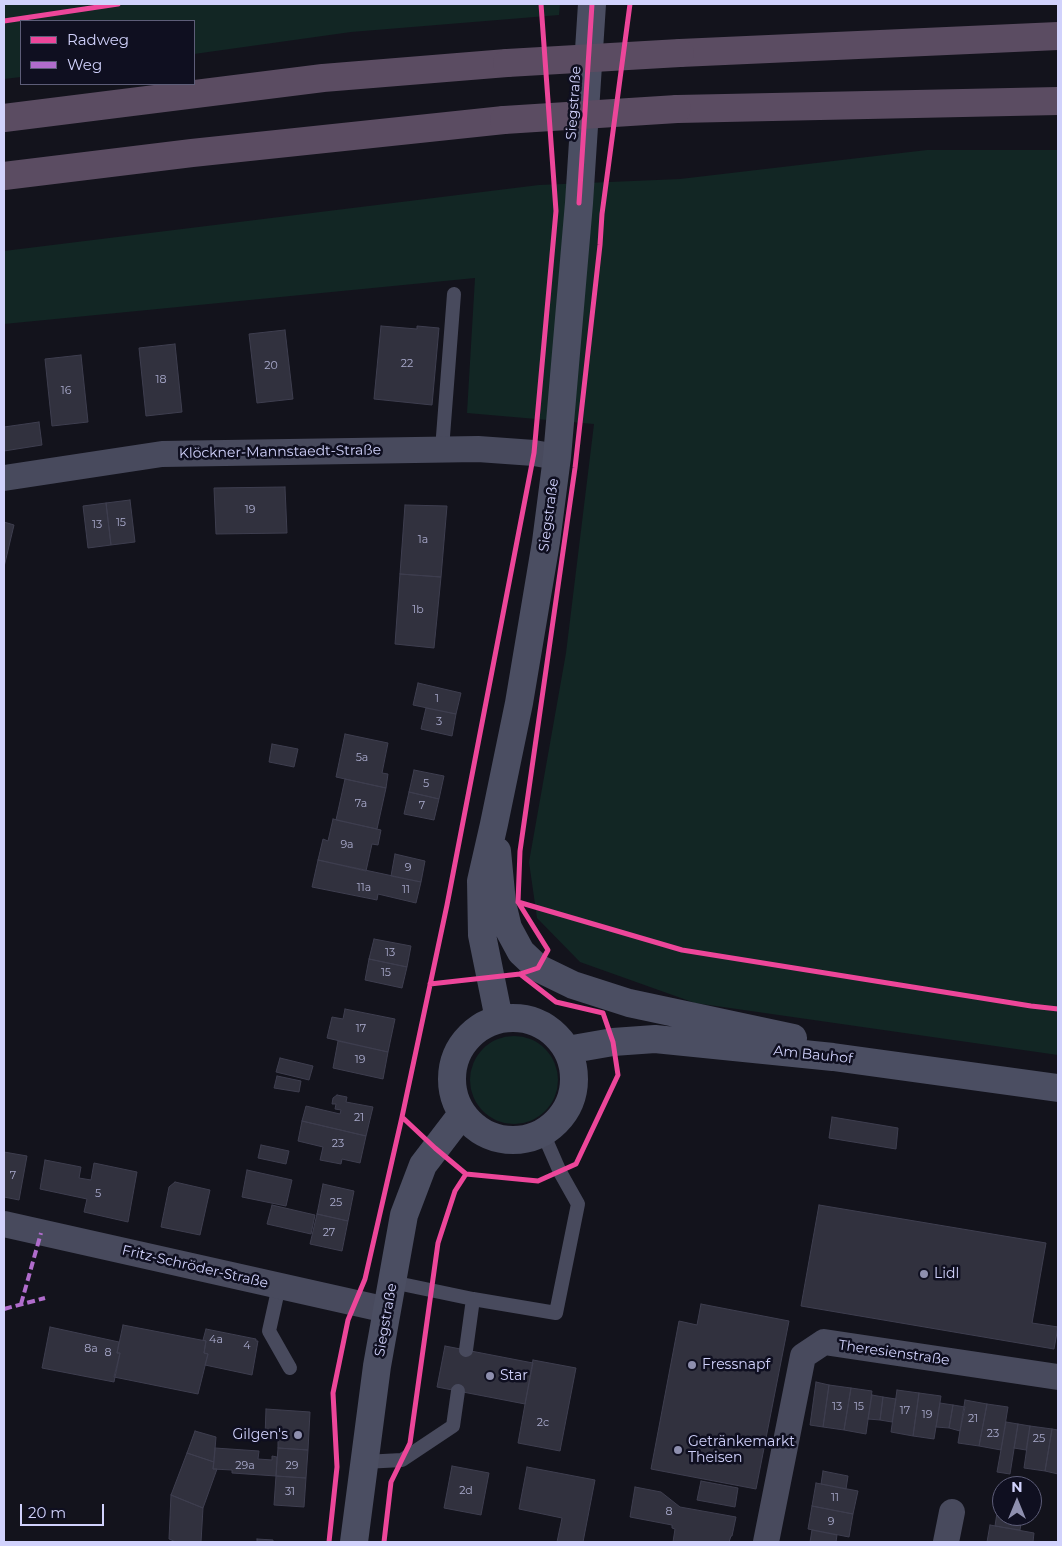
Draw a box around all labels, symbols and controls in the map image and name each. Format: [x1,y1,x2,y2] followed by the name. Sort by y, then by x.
[20,20,195,85] legend
[67,30,129,49] text: Radweg
[67,55,102,74] text: Weg
[563,65,585,141] street label: Siegstraße
[401,357,413,371] house number: 22
[264,359,278,373] house number: 20
[156,373,166,387] house number: 18
[61,384,71,398] house number: 16
[179,442,381,462] street label: Klöckner-Mannstaedt-Straße
[536,477,562,553] street label: Siegstraße
[245,503,255,517] house number: 19
[116,516,126,530] house number: 15
[92,518,102,532] house number: 13
[418,533,428,547] house number: 1a
[412,603,424,617] house number: 1b
[435,692,439,706] house number: 1
[436,715,442,729] house number: 3
[356,751,368,765] house number: 5a
[423,777,429,791] house number: 5
[355,797,367,811] house number: 7a
[419,799,425,813] house number: 7
[340,838,354,852] house number: 9a
[405,861,411,875] house number: 9
[357,881,371,895] house number: 11a
[402,883,410,897] house number: 11
[385,946,395,960] house number: 13
[381,966,391,980] house number: 15
[356,1022,366,1036] house number: 17
[772,1042,854,1068] street label: Am Bauhof
[355,1053,365,1067] house number: 19
[354,1111,364,1125] house number: 21
[332,1137,344,1151] house number: 23
[10,1169,16,1183] house number: 7
[95,1187,101,1201] house number: 5
[330,1196,342,1210] house number: 25
[323,1226,335,1240] house number: 27
[120,1242,270,1292] street label: Fritz-Schröder-Straße
[934,1266,959,1282] place label: Lidl
[918,1268,930,1280] marker: Lidl
[371,1282,401,1358] street label: Siegstraße
[209,1333,223,1347] house number: 4a
[837,1337,951,1369] street label: Theresienstraße
[243,1339,251,1353] house number: 4
[84,1342,98,1356] house number: 8a
[104,1346,112,1360] house number: 8
[702,1357,770,1373] place label: Fressnapf
[686,1359,698,1371] marker: Fressnapf
[500,1368,528,1384] place label: Star
[484,1370,496,1382] marker: Star
[832,1400,842,1414] house number: 13
[854,1400,864,1414] house number: 15
[900,1404,910,1418] house number: 17
[922,1408,932,1422] house number: 19
[968,1412,978,1426] house number: 21
[537,1416,549,1430] house number: 2c
[232,1427,288,1443] place label: Gilgen's
[987,1427,999,1441] house number: 23
[292,1429,304,1441] marker: Gilgen's
[1033,1432,1045,1446] house number: 25
[688,1434,795,1466] place label: Getränkemarkt Theisen
[672,1444,684,1456] marker: Getränkemarkt Theisen
[235,1459,255,1473] house number: 29a
[286,1459,298,1473] house number: 29
[992,1476,1042,1526] north arrow
[1011,1478,1023,1496] text: N
[459,1484,473,1498] house number: 2d
[285,1485,295,1499] house number: 31
[831,1491,839,1505] house number: 11
[22,1494,106,1526] scale bar
[28,1503,66,1522] text: 20 m
[665,1505,673,1519] house number: 8
[828,1515,834,1529] house number: 9

